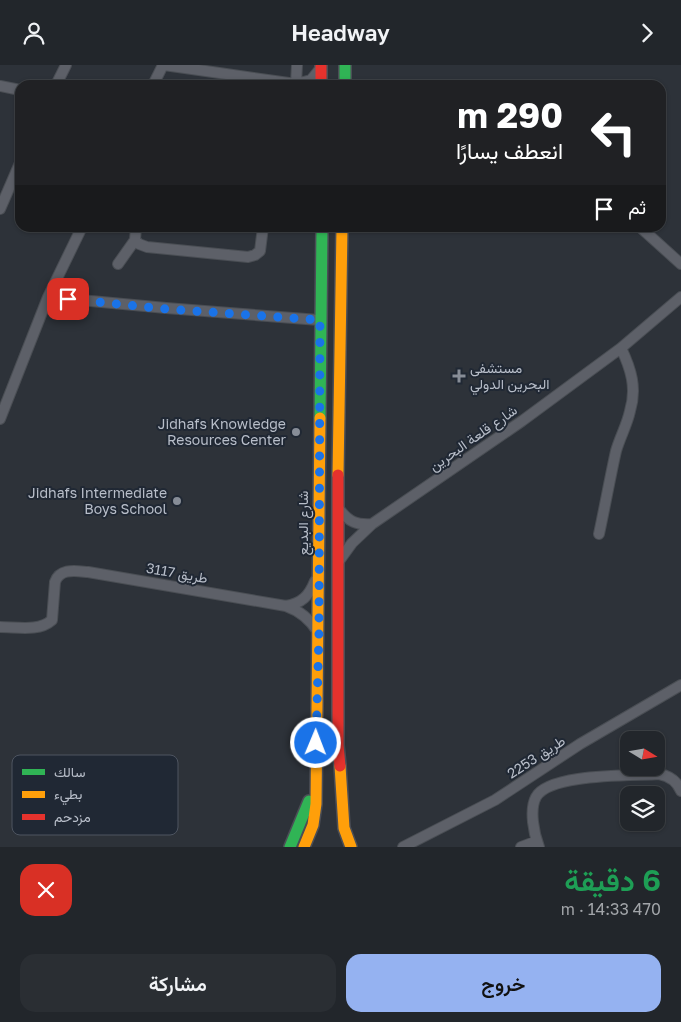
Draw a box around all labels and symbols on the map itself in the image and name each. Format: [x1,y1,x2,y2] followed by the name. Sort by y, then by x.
[47,278,89,320] pin
[470,359,550,396] place label: مستشفى البحرين الدولي
[452,369,466,383] marker: مستشفى البحرين الدولي
[426,401,522,477] street label: شارع قلعة البحرين
[158,415,287,448] place label: Jidhafs Knowledge Resources Center
[290,426,302,438] marker: Jidhafs Knowledge Resources Center
[28,484,167,517] place label: Jidhafs Intermediate Boys School
[294,491,314,555] street label: شارع البديع
[171,495,183,507] marker: Jidhafs Intermediate Boys School
[145,559,209,587] street label: طريق 3117
[289,716,341,768] position arrow
[620,731,665,776] north arrow
[504,732,568,782] street label: طريق 2253
[12,755,178,835] legend
[54,763,85,780] text: سالك
[54,785,82,806] text: بطيء
[54,808,91,826] text: مزدحم

